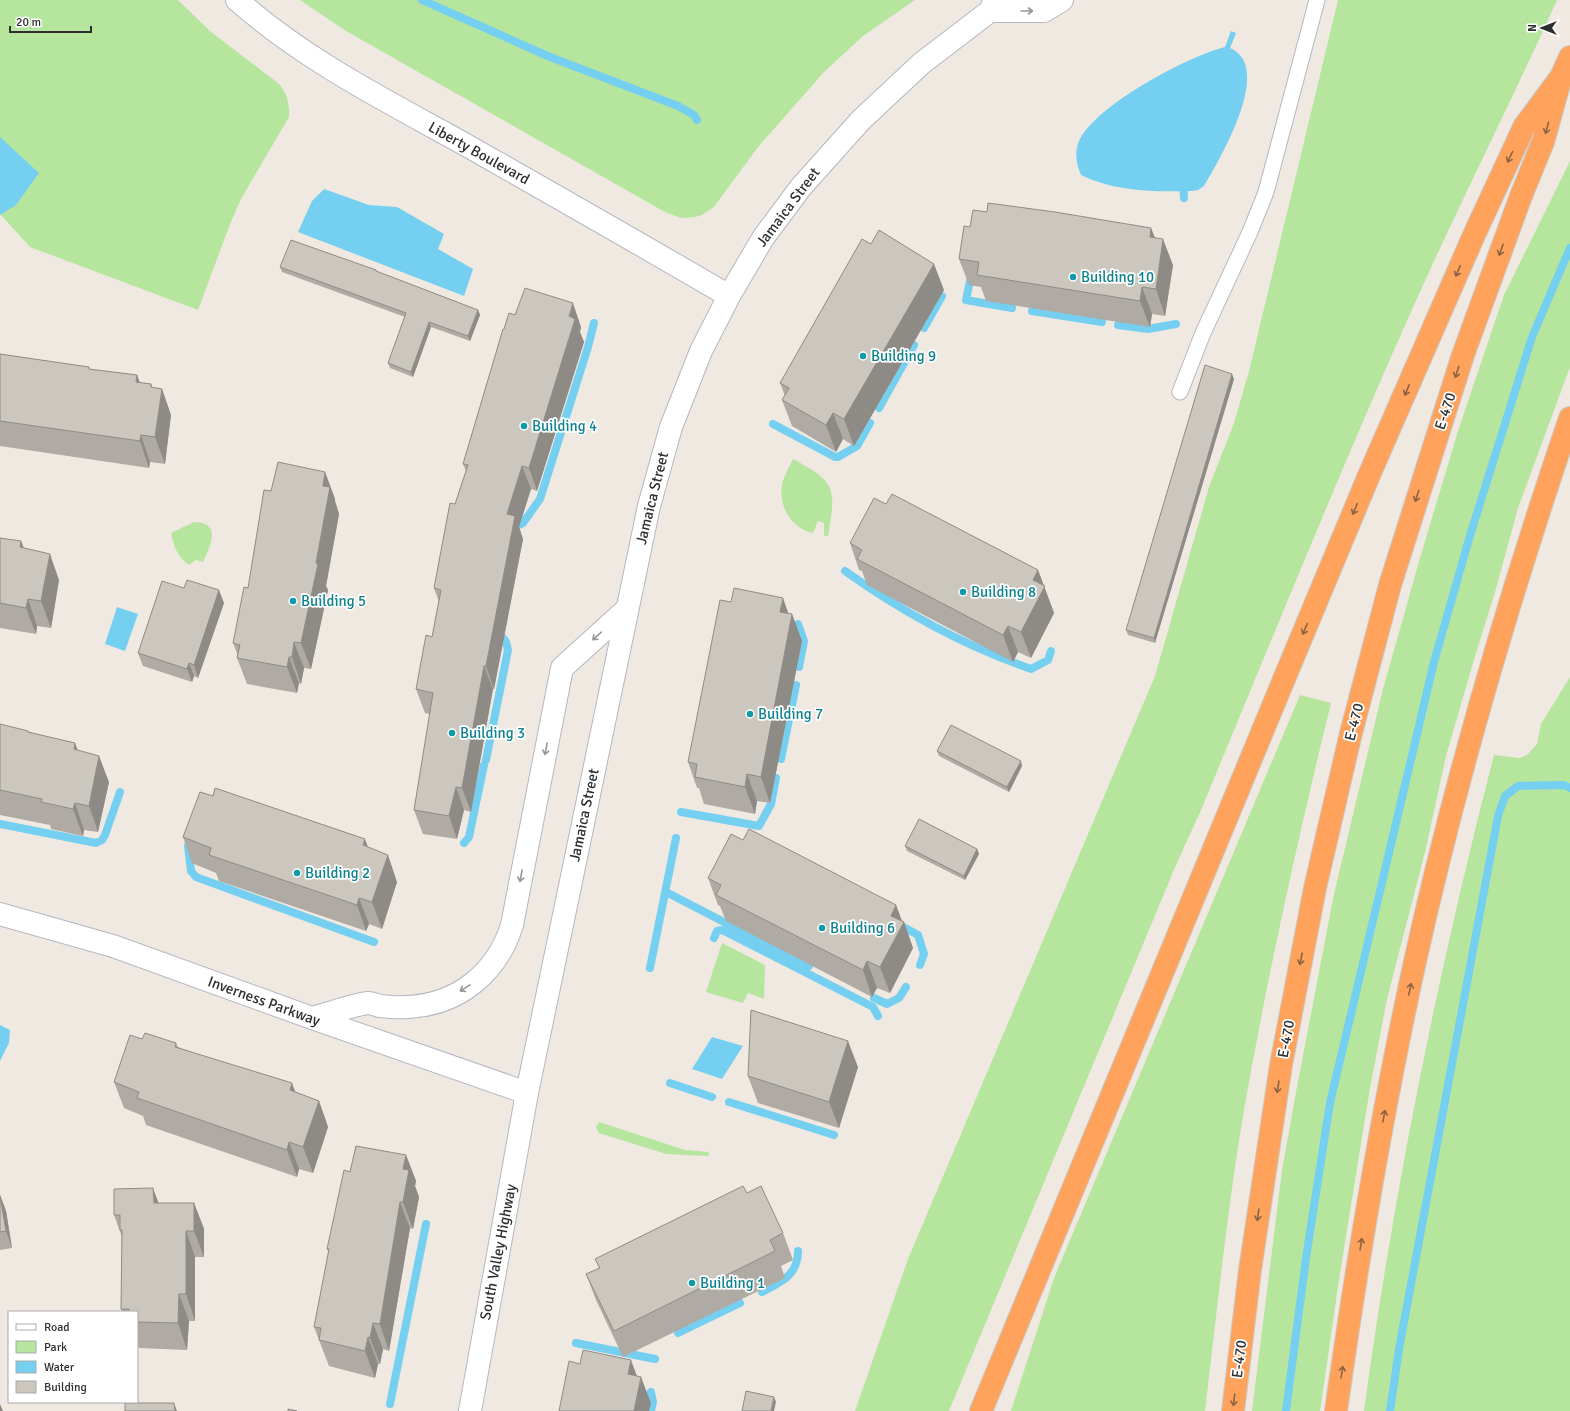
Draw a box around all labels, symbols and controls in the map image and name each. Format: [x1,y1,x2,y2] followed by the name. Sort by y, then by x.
[1020,7,1033,15] one-way arrow
[10,8,91,34] scale bar
[1522,8,1562,48] north arrow
[16,15,41,30] text: 20 m
[1526,24,1539,32] text: N
[425,118,533,188] street label: Liberty Boulevard
[1543,121,1550,134] one-way arrow
[1506,150,1513,162] one-way arrow
[752,164,824,250] street label: Jamaica Street
[1497,243,1504,256] one-way arrow
[1454,264,1462,276] one-way arrow
[1081,268,1154,286] place label: Building 10
[1068,272,1078,282] marker: Building 10
[871,347,936,365] place label: Building 9
[858,351,868,361] marker: Building 9
[1453,365,1460,378] one-way arrow
[1402,384,1410,396] one-way arrow
[1431,390,1459,432] street label: E-470
[532,417,597,435] place label: Building 4
[519,421,529,431] marker: Building 4
[632,450,672,546] street label: Jamaica Street
[1413,489,1421,501] one-way arrow
[1351,503,1359,515] one-way arrow
[971,583,1036,601] place label: Building 8
[958,587,968,597] marker: Building 8
[301,592,366,610] place label: Building 5
[288,596,298,606] marker: Building 5
[1301,623,1308,635] one-way arrow
[592,632,603,641] one-way arrow
[1341,701,1367,743] street label: E-470
[758,705,823,723] place label: Building 7
[745,709,755,719] marker: Building 7
[460,724,525,742] place label: Building 3
[447,728,457,738] marker: Building 3
[542,742,550,755] one-way arrow
[565,767,603,863] street label: Jamaica Street
[305,864,370,882] place label: Building 2
[292,868,302,878] marker: Building 2
[517,870,525,883] one-way arrow
[830,919,895,937] place label: Building 6
[817,923,827,933] marker: Building 6
[1297,952,1305,965] one-way arrow
[205,972,323,1030] street label: Inverness Parkway
[1406,982,1414,995] one-way arrow
[460,984,471,993] one-way arrow
[1274,1019,1298,1059] street label: E-470
[1273,1080,1281,1093] one-way arrow
[1380,1110,1388,1123] one-way arrow
[476,1183,520,1321] street label: South Valley Highway
[1254,1208,1262,1221] one-way arrow
[1358,1238,1366,1251] one-way arrow
[700,1274,765,1292] place label: Building 1
[687,1278,697,1288] marker: Building 1
[8,1311,138,1403] legend
[44,1320,70,1335] text: Road
[1228,1339,1250,1379] street label: E-470
[44,1340,67,1355] text: Park
[44,1360,75,1375] text: Water
[1338,1366,1346,1379] one-way arrow
[44,1380,87,1395] text: Building
[1230,1393,1238,1406] one-way arrow

